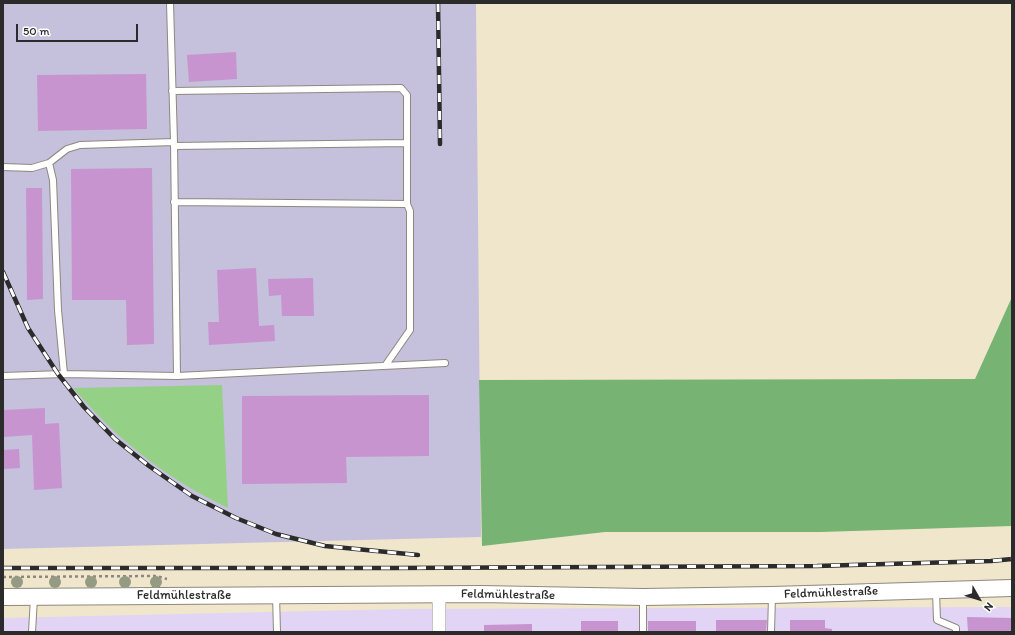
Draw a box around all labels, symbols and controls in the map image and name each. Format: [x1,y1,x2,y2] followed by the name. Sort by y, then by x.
[18,16,140,42] scale bar
[23,24,49,38] text: 50 m
[959,579,999,619] north arrow
[784,584,878,602] street label: Feldmühlestraße
[461,586,555,604] street label: Feldmühlestraße
[137,588,231,604] street label: Feldmühlestraße
[981,600,996,614] text: N

